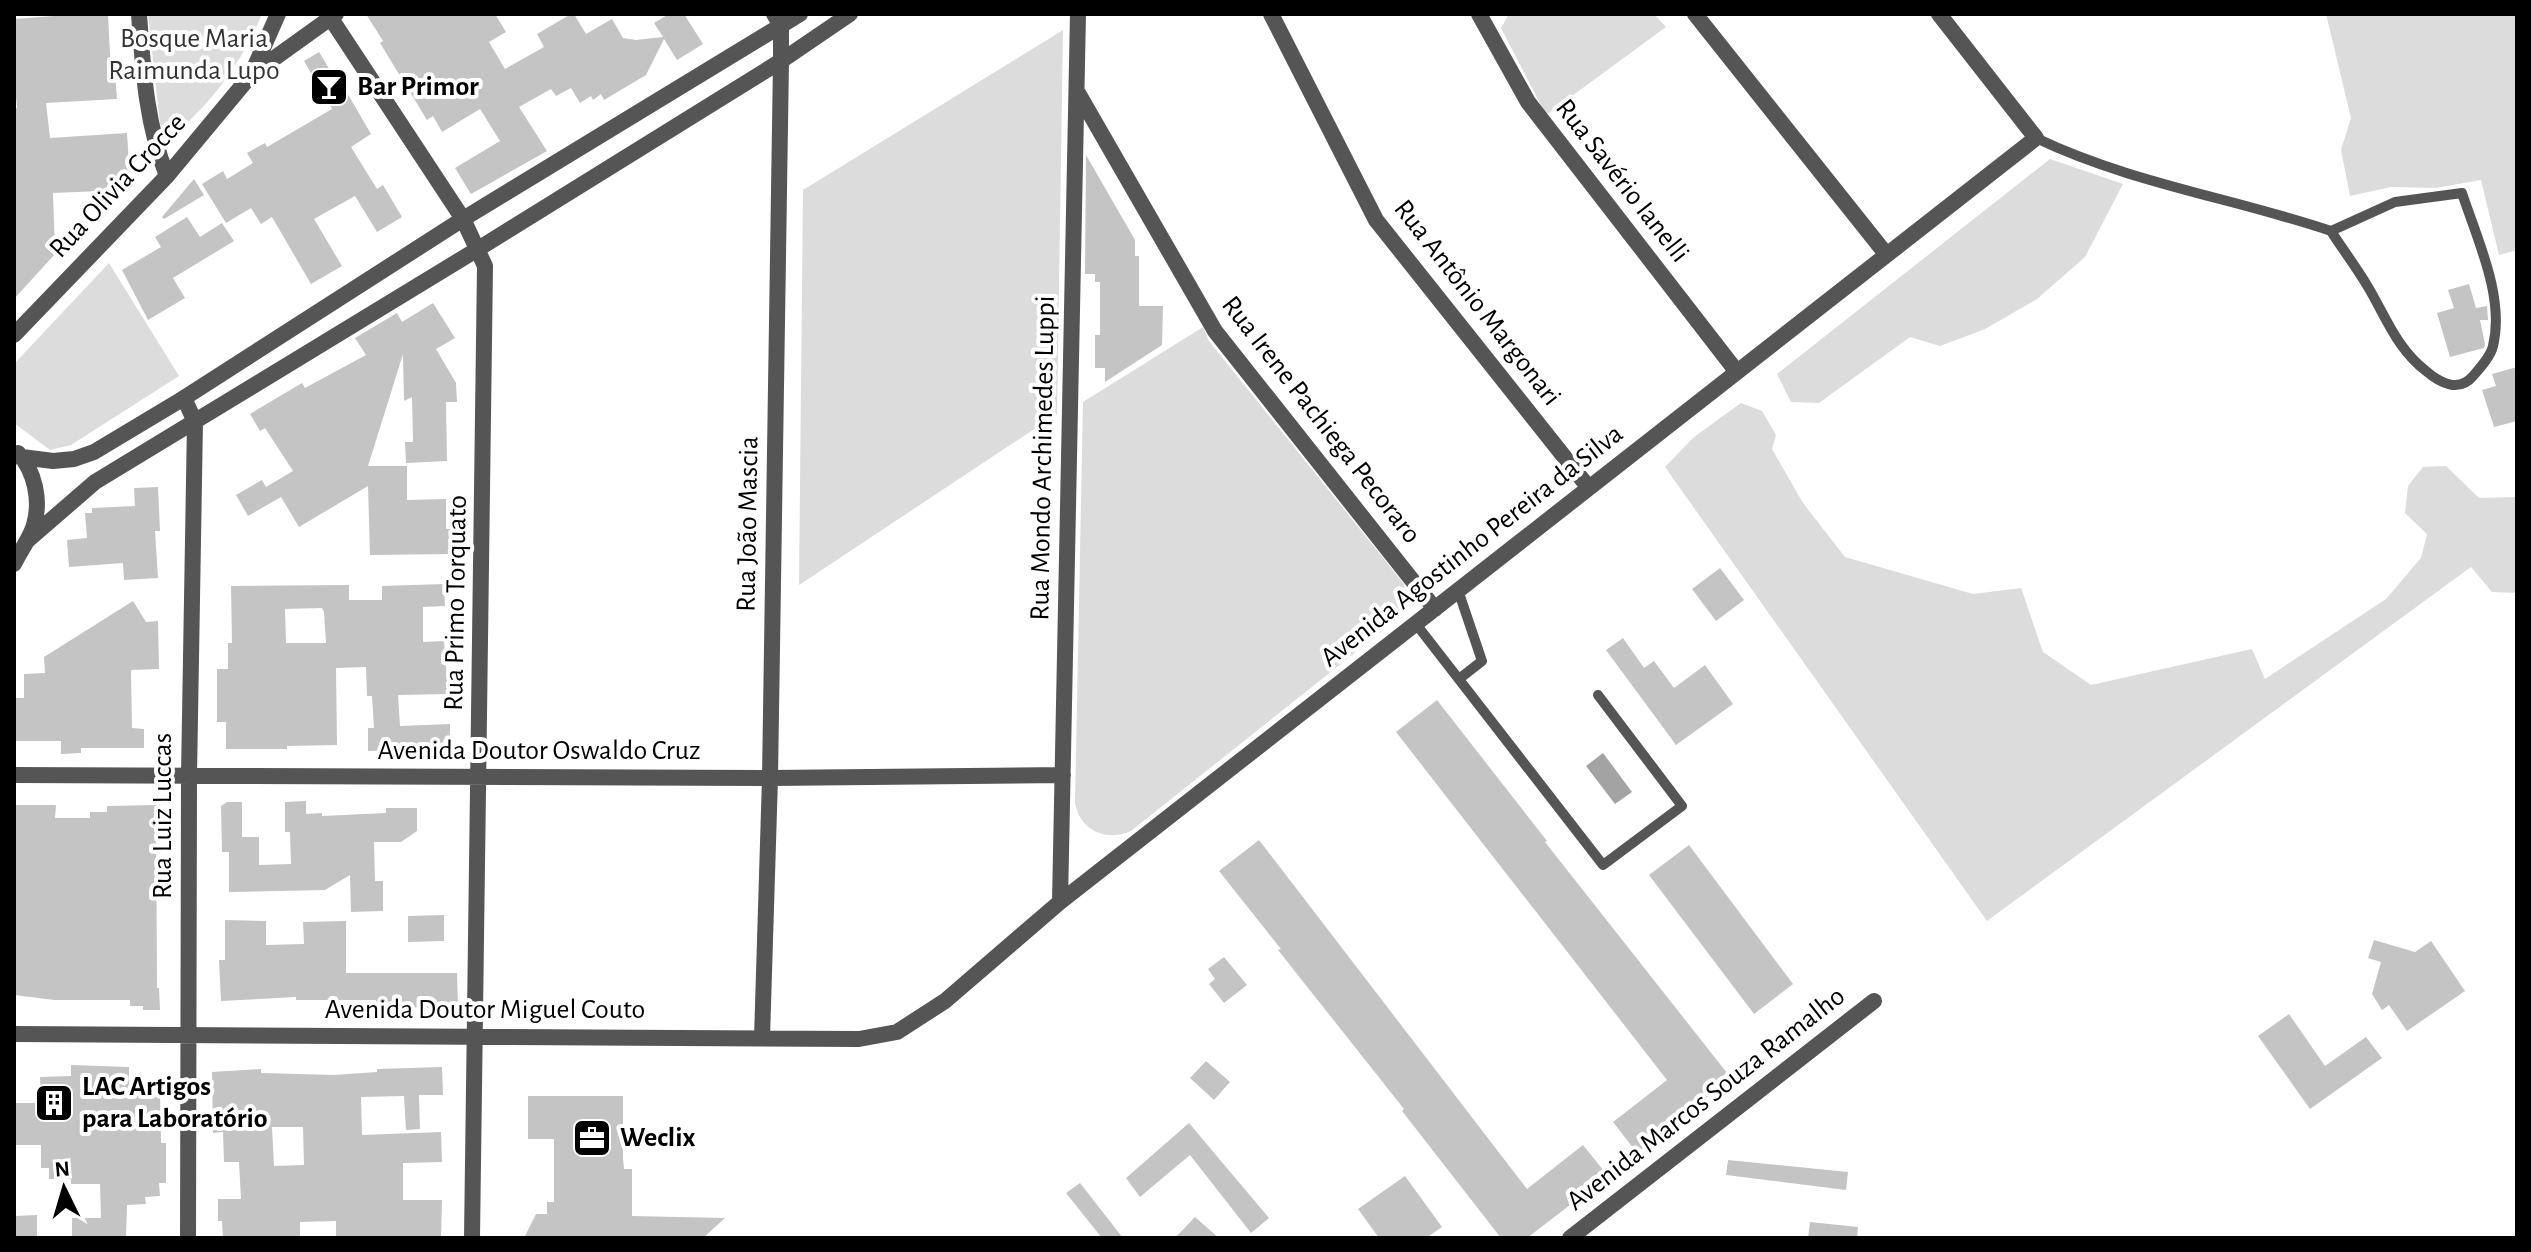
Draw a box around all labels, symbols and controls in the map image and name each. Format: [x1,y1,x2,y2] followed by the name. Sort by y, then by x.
[108,25,280,85] park label: Bosque Maria Raimunda Lupo
[308,66,350,108] bar icon: Bar Primor
[357,73,479,101] place label: Bar Primor
[1550,94,1694,268] street label: Rua Savério Ianelli
[44,109,192,263] street label: Rua Olivia Crocce
[1388,195,1566,411] street label: Rua Antônio Margonari
[1216,291,1426,549] street label: Rua Irene Pachiega Pecoraro
[1026,295,1060,621] street label: Rua Mondo Archimedes Luppi
[1316,420,1628,672] street label: Avenida Agostinho Pereira da Silva
[732,436,764,612] street label: Rua João Mascia
[440,495,472,711] street label: Rua Primo Torquato
[149,733,177,899] street label: Rua Luiz Luccas
[377,737,701,765] street label: Avenida Doutor Oswaldo Cruz
[1562,982,1850,1216] street label: Avenida Marcos Souza Ramalho
[325,996,645,1024] street label: Avenida Doutor Miguel Couto
[82,1073,268,1133] place label: LAC Artigos para Laboratório
[33,1082,75,1124] building icon: LAC Artigos para Laboratório
[571,1117,613,1159] office icon: Weclix
[620,1124,696,1152] place label: Weclix
[24,1148,104,1228] north arrow
[54,1157,71,1181] text: N

